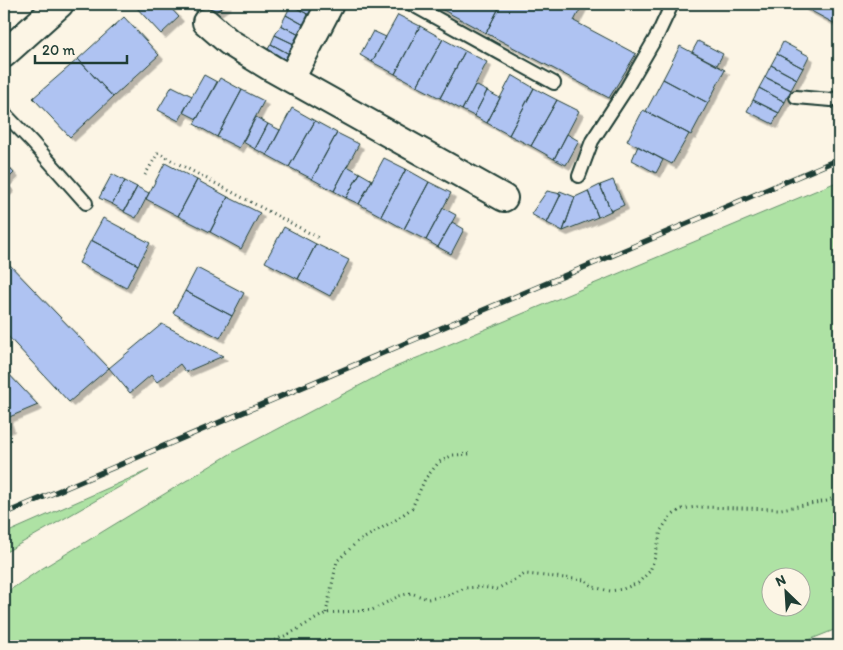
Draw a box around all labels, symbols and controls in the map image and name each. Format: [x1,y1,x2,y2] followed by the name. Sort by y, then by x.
[35,32,128,64] scale bar
[42,41,76,59] text: 20 m
[760,568,810,618] north arrow
[773,571,789,590] text: N

